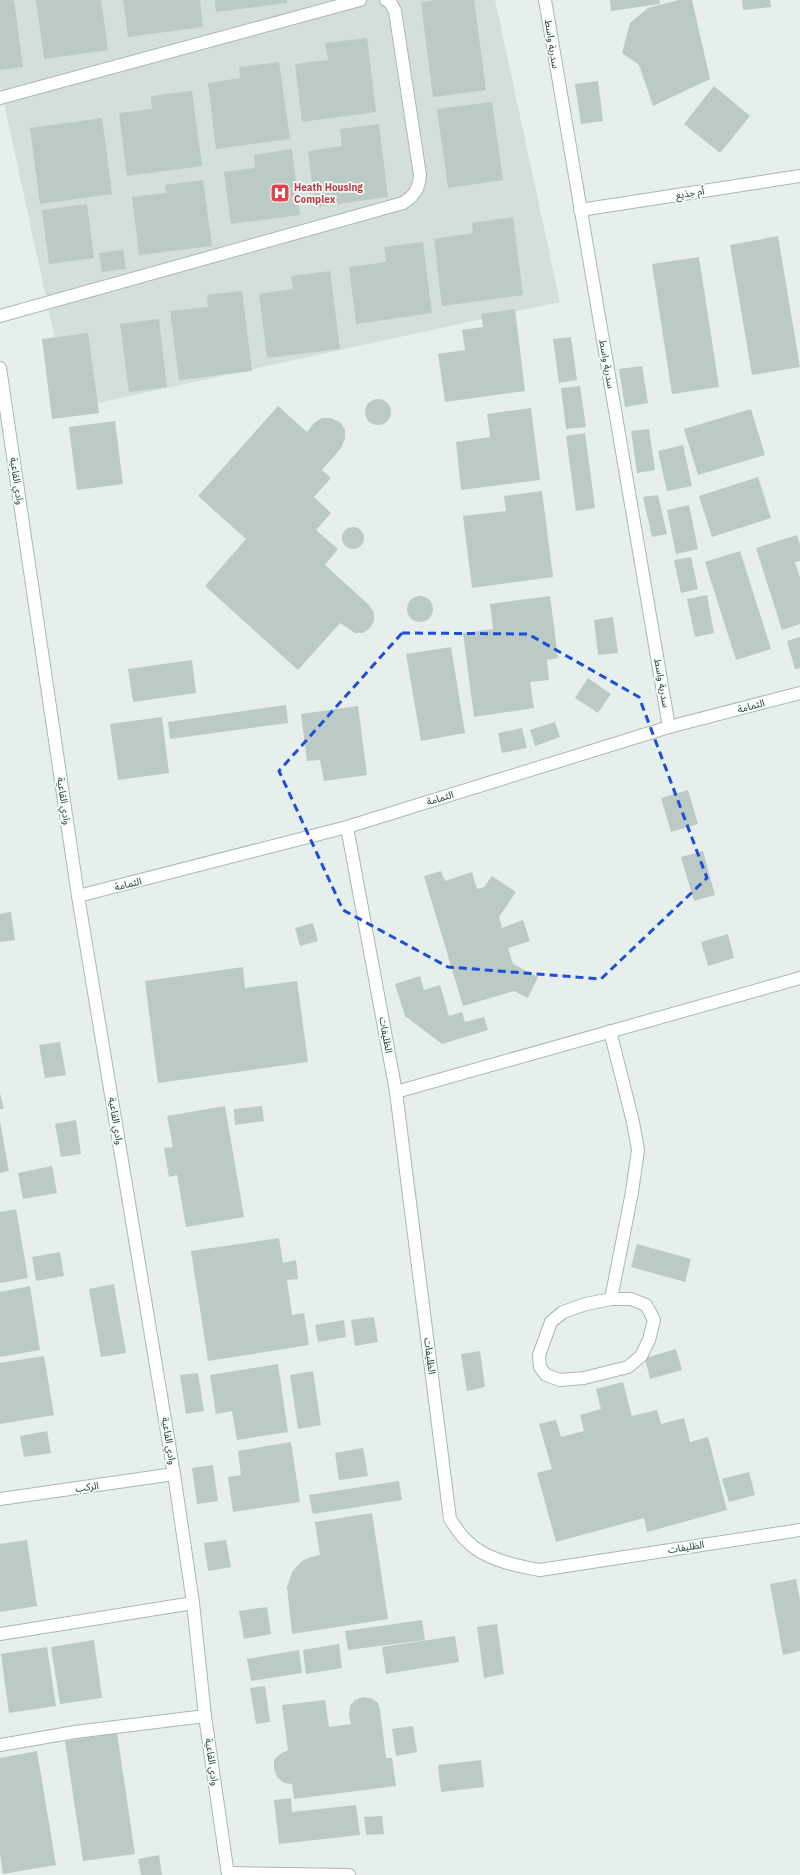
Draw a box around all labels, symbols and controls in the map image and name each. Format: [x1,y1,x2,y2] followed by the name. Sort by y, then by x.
[542,18,562,70] street label: سدرية واسط
[294,181,363,206] place label: Heath Housing Complex
[269,182,291,204] hospital icon: Heath Housing Complex
[675,184,706,204] street label: أم جذيع
[596,338,618,390] street label: سدرية واسط
[6,456,27,506] street label: وادي القاعية
[651,657,673,709] street label: سدرية واسط
[736,696,766,716] street label: الثمامة
[53,776,74,826] street label: وادي القاعية
[425,788,455,808] street label: الثمامة
[113,874,143,894] street label: الثمامة
[376,1016,396,1054] street label: الظليفات
[105,1096,126,1146] street label: وادي القاعية
[421,1337,439,1375] street label: الظليفات
[158,1416,179,1466] street label: وادي القاعية
[74,1479,100,1495] street label: الركب
[667,1538,705,1556] street label: الظليفات
[201,1737,222,1787] street label: وادي القاعية

